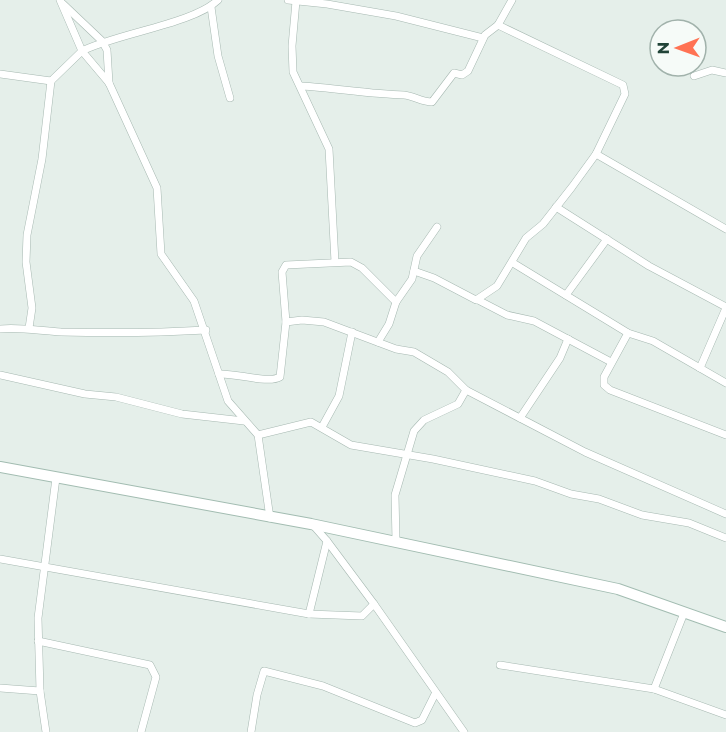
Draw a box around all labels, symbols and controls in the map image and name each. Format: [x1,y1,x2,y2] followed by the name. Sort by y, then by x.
[648,18,708,78] north arrow
[654,42,673,55] text: N

